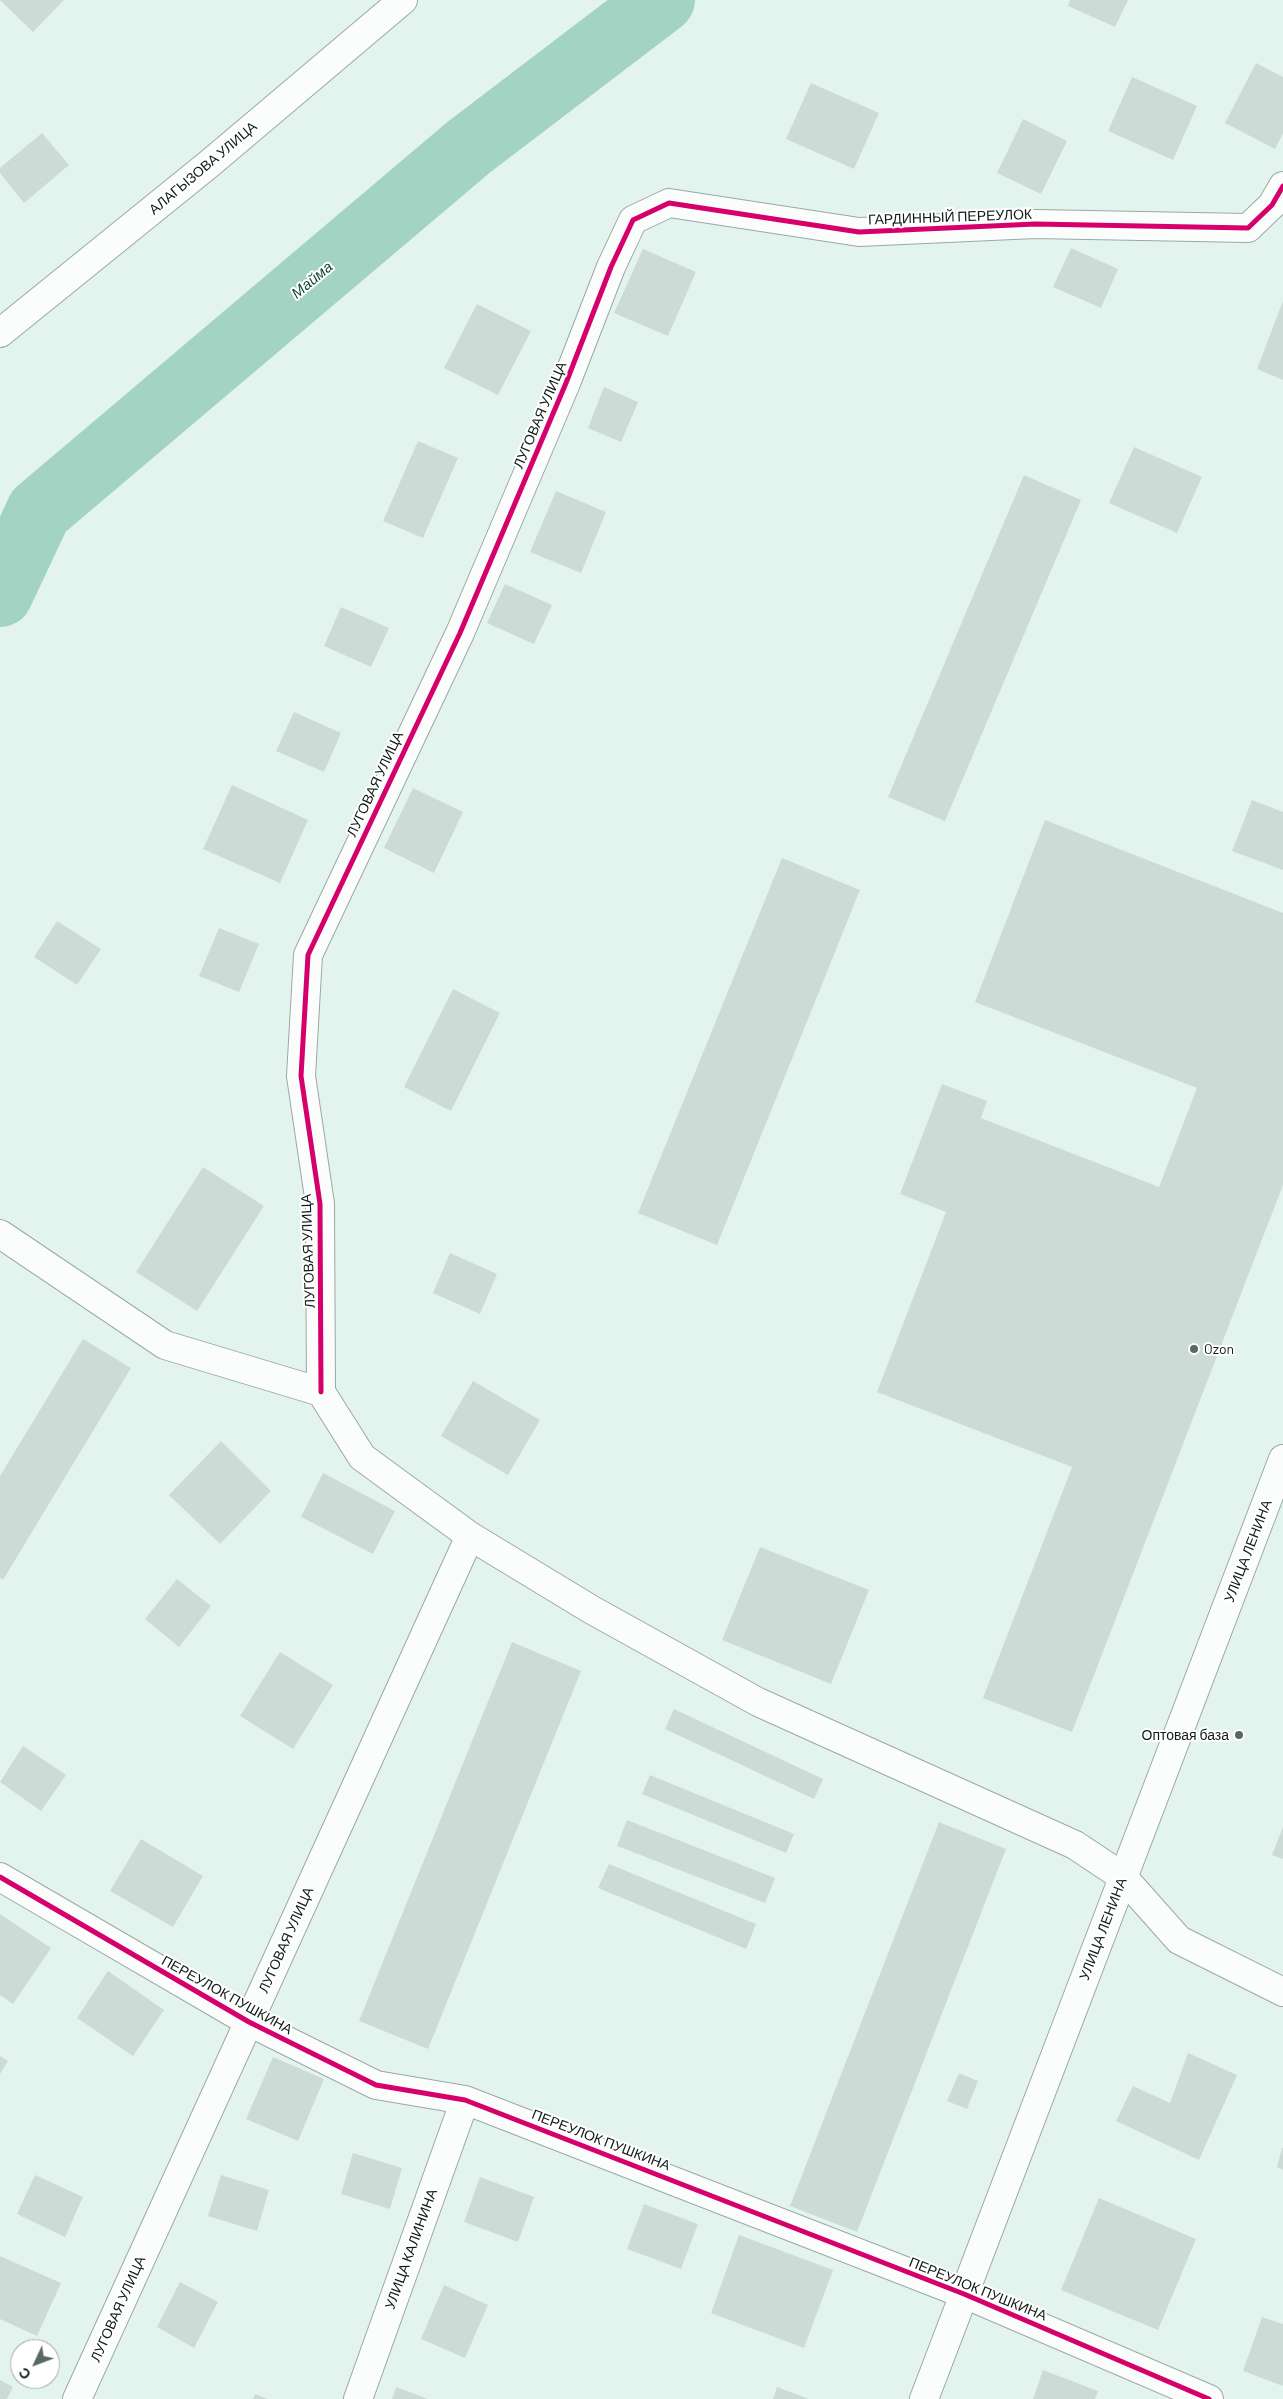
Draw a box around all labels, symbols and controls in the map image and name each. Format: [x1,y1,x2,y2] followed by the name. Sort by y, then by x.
[146,118,260,218] street label: АЛАГЫЗОВА УЛИЦА
[868,206,1032,228] street label: ГАРДИННЫЙ ПЕРЕУЛОК
[288,258,336,302] water label: Майма
[510,359,570,471] street label: ЛУГОВАЯ УЛИЦА
[343,729,407,839] street label: ЛУГОВАЯ УЛИЦА
[298,1194,318,1308] street label: ЛУГОВАЯ УЛИЦА
[1204,1341,1234,1357] place label: Ozon
[1188,1343,1200,1355] marker: Ozon
[1221,1497,1275,1605] street label: УЛИЦА ЛЕНИНА
[1142,1727,1229,1743] place label: Оптовая база
[1233,1729,1245,1741] marker: Оптовая база
[1076,1875,1130,1983] street label: УЛИЦА ЛЕНИНА
[255,1884,317,1996] street label: ЛУГОВАЯ УЛИЦА
[159,1952,295,2038] street label: ПЕРЕУЛОК ПУШКИНА
[529,2106,673,2174] street label: ПЕРЕУЛОК ПУШКИНА
[381,2187,441,2311] street label: УЛИЦА КАЛИНИНА
[87,2253,149,2365] street label: ЛУГОВАЯ УЛИЦА
[907,2254,1049,2324] street label: ПЕРЕУЛОК ПУШКИНА
[10,2339,60,2389] north arrow
[15,2364,34,2383] text: С

